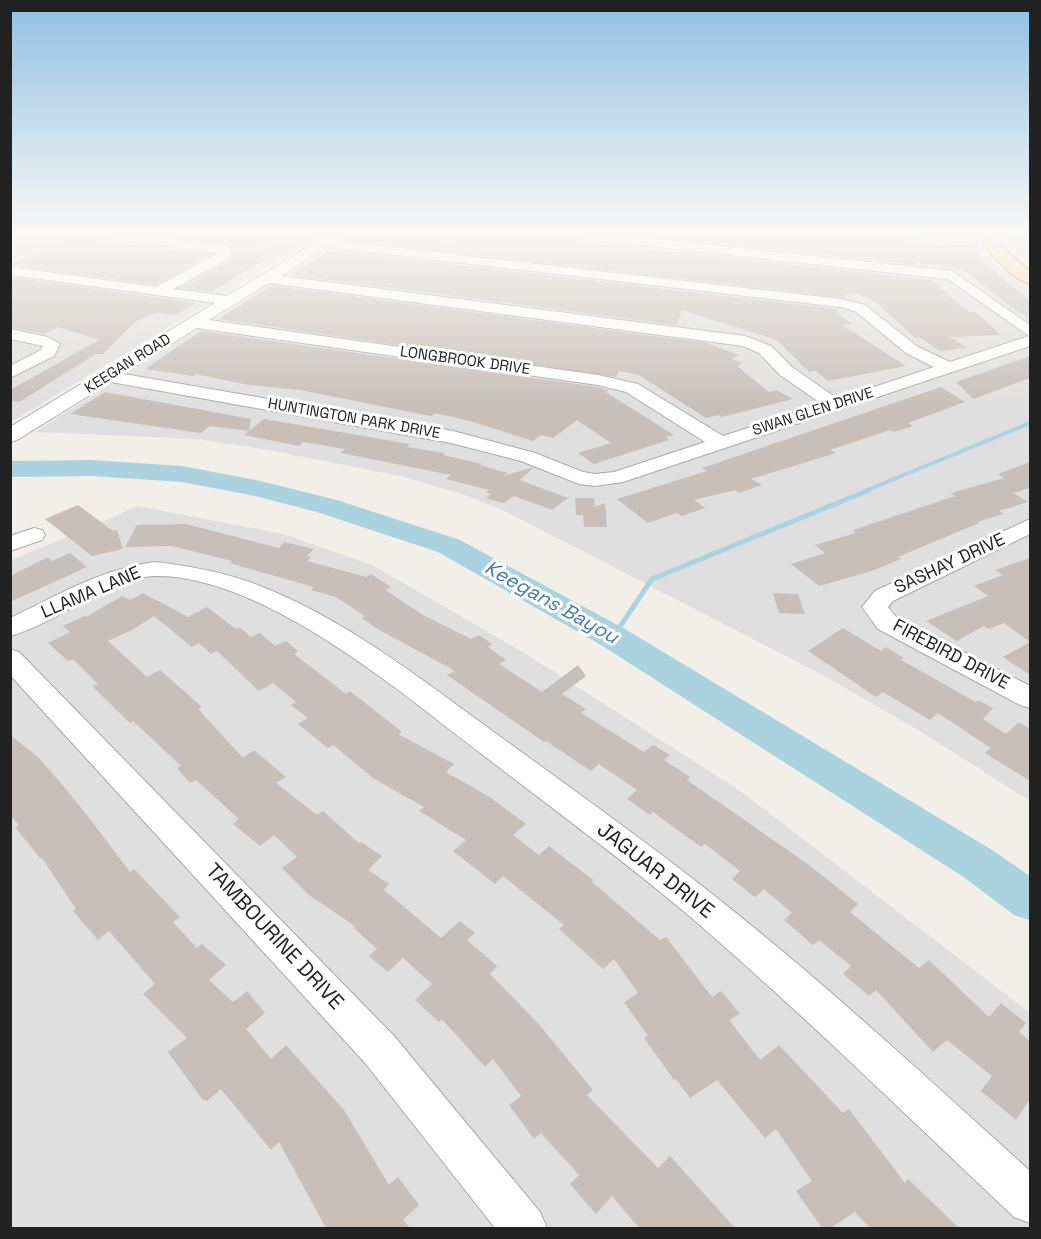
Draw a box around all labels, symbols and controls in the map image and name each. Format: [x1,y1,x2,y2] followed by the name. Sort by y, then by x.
[82,330,174,398] street label: KEEGAN ROAD
[399,343,531,379] street label: LONGBROOK DRIVE
[750,384,876,440] street label: SWAN GLEN DRIVE
[266,395,442,443] street label: HUNTINGTON PARK DRIVE
[891,529,1009,599] street label: SASHAY DRIVE
[480,556,622,650] water label: Keegans Bayou
[38,562,144,624] street label: LLAMA LANE
[889,615,1013,695] street label: FIREBIRD DRIVE
[592,818,718,924] street label: JAGUAR DRIVE
[200,859,348,1015] street label: TAMBOURINE DRIVE

